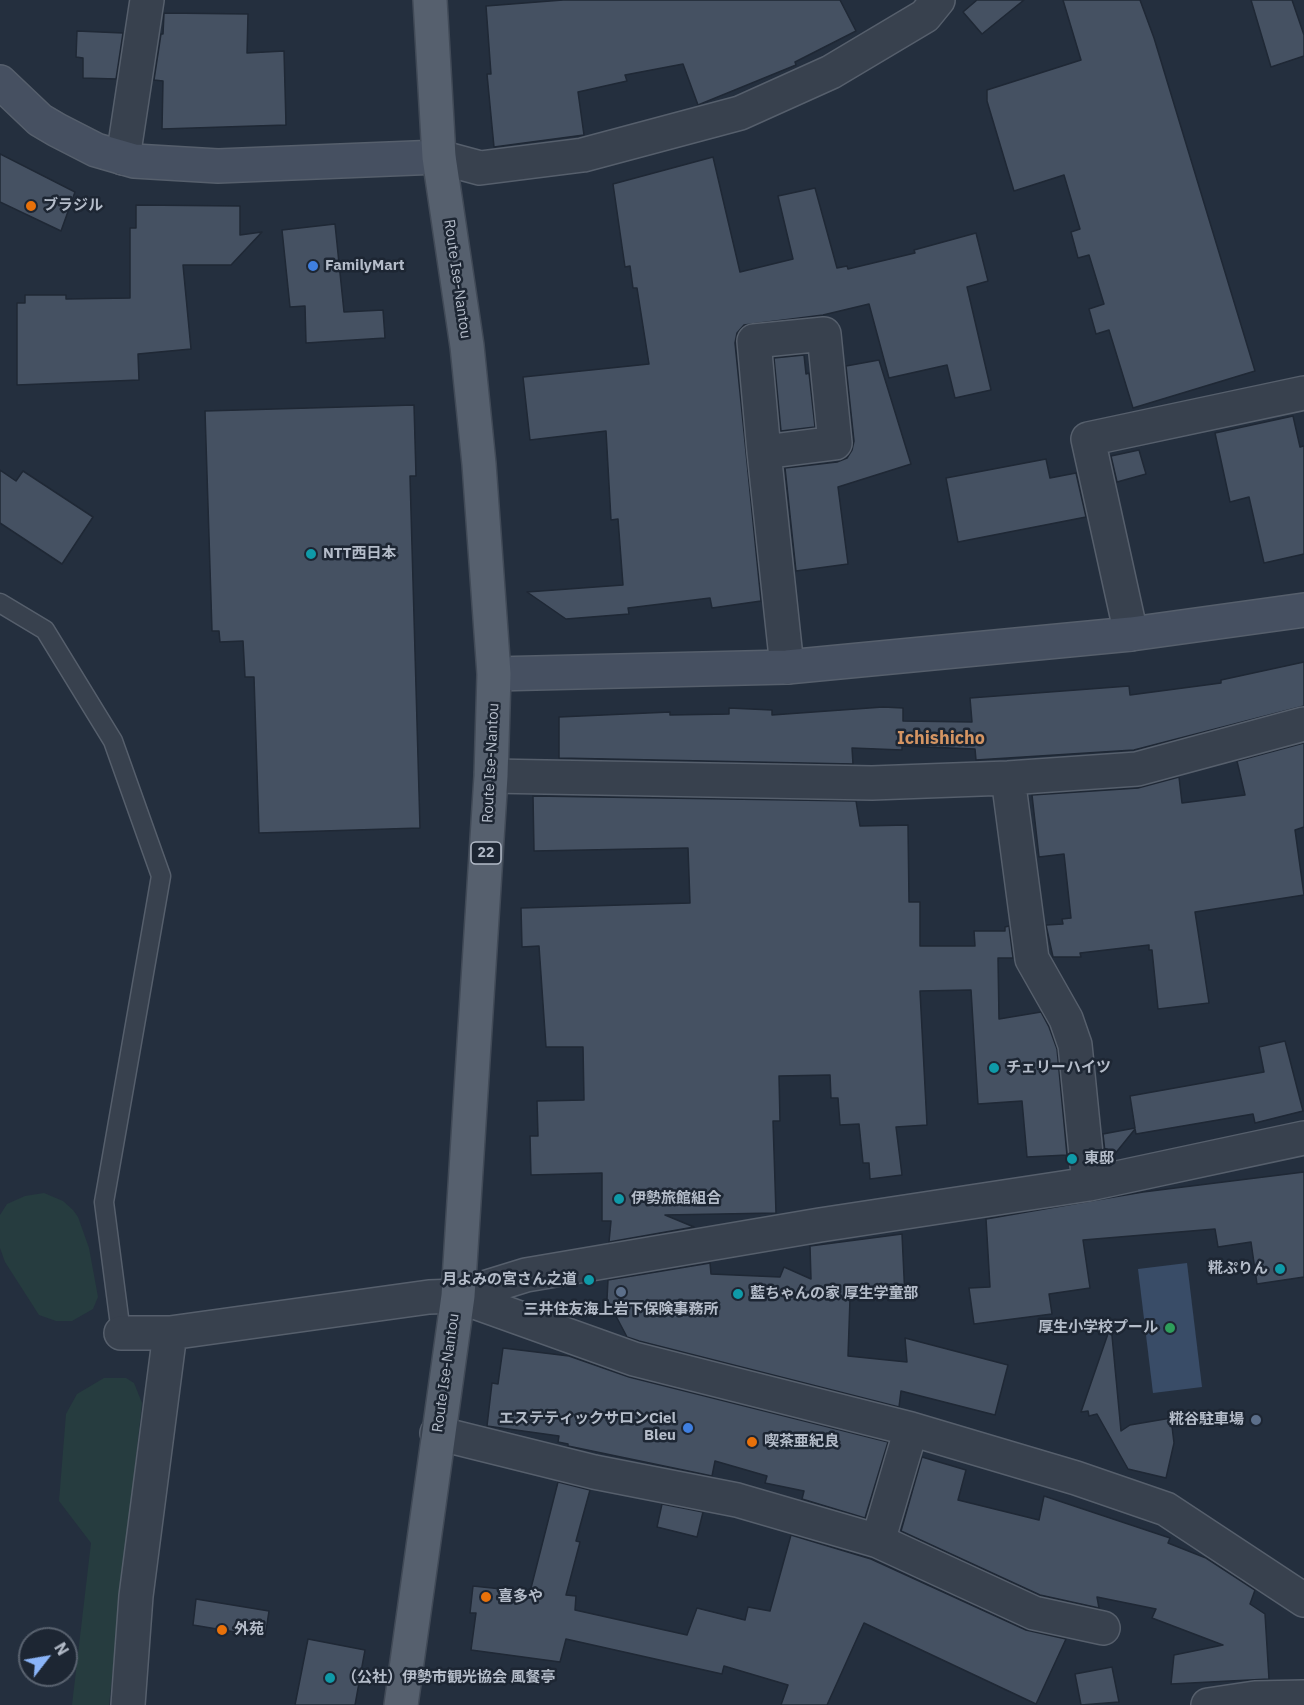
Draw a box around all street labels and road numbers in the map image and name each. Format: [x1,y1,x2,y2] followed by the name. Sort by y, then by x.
[440,218,474,340] street label: Route Ise-Nantou
[479,703,503,823] street label: Route Ise-Nantou
[471,842,501,864] road number: 22
[429,1312,463,1434] street label: Route Ise-Nantou

